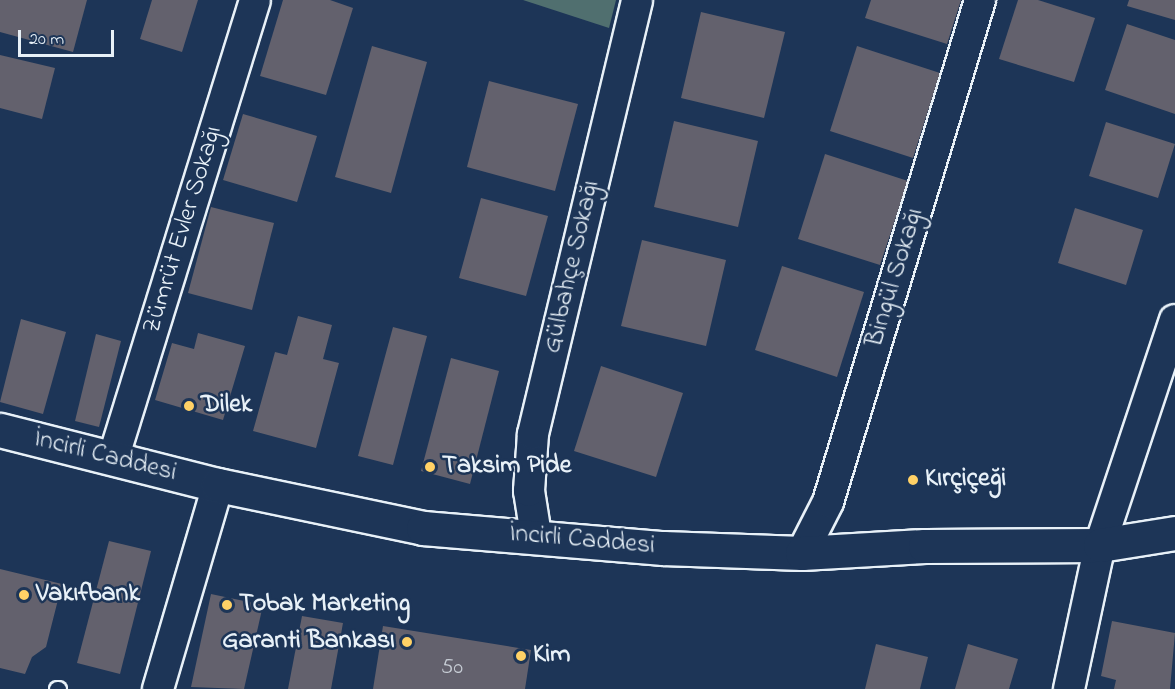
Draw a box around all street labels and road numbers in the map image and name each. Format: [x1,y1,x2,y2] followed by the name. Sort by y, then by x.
[138,122,230,338] street label: Zümrüt Evler Sokağı
[538,177,608,357] street label: Gülbahçe Sokağı
[860,205,932,351] street label: Bingül Sokağı
[30,424,180,490] street label: İncirli Caddesi
[508,519,656,563] street label: İncirli Caddesi

